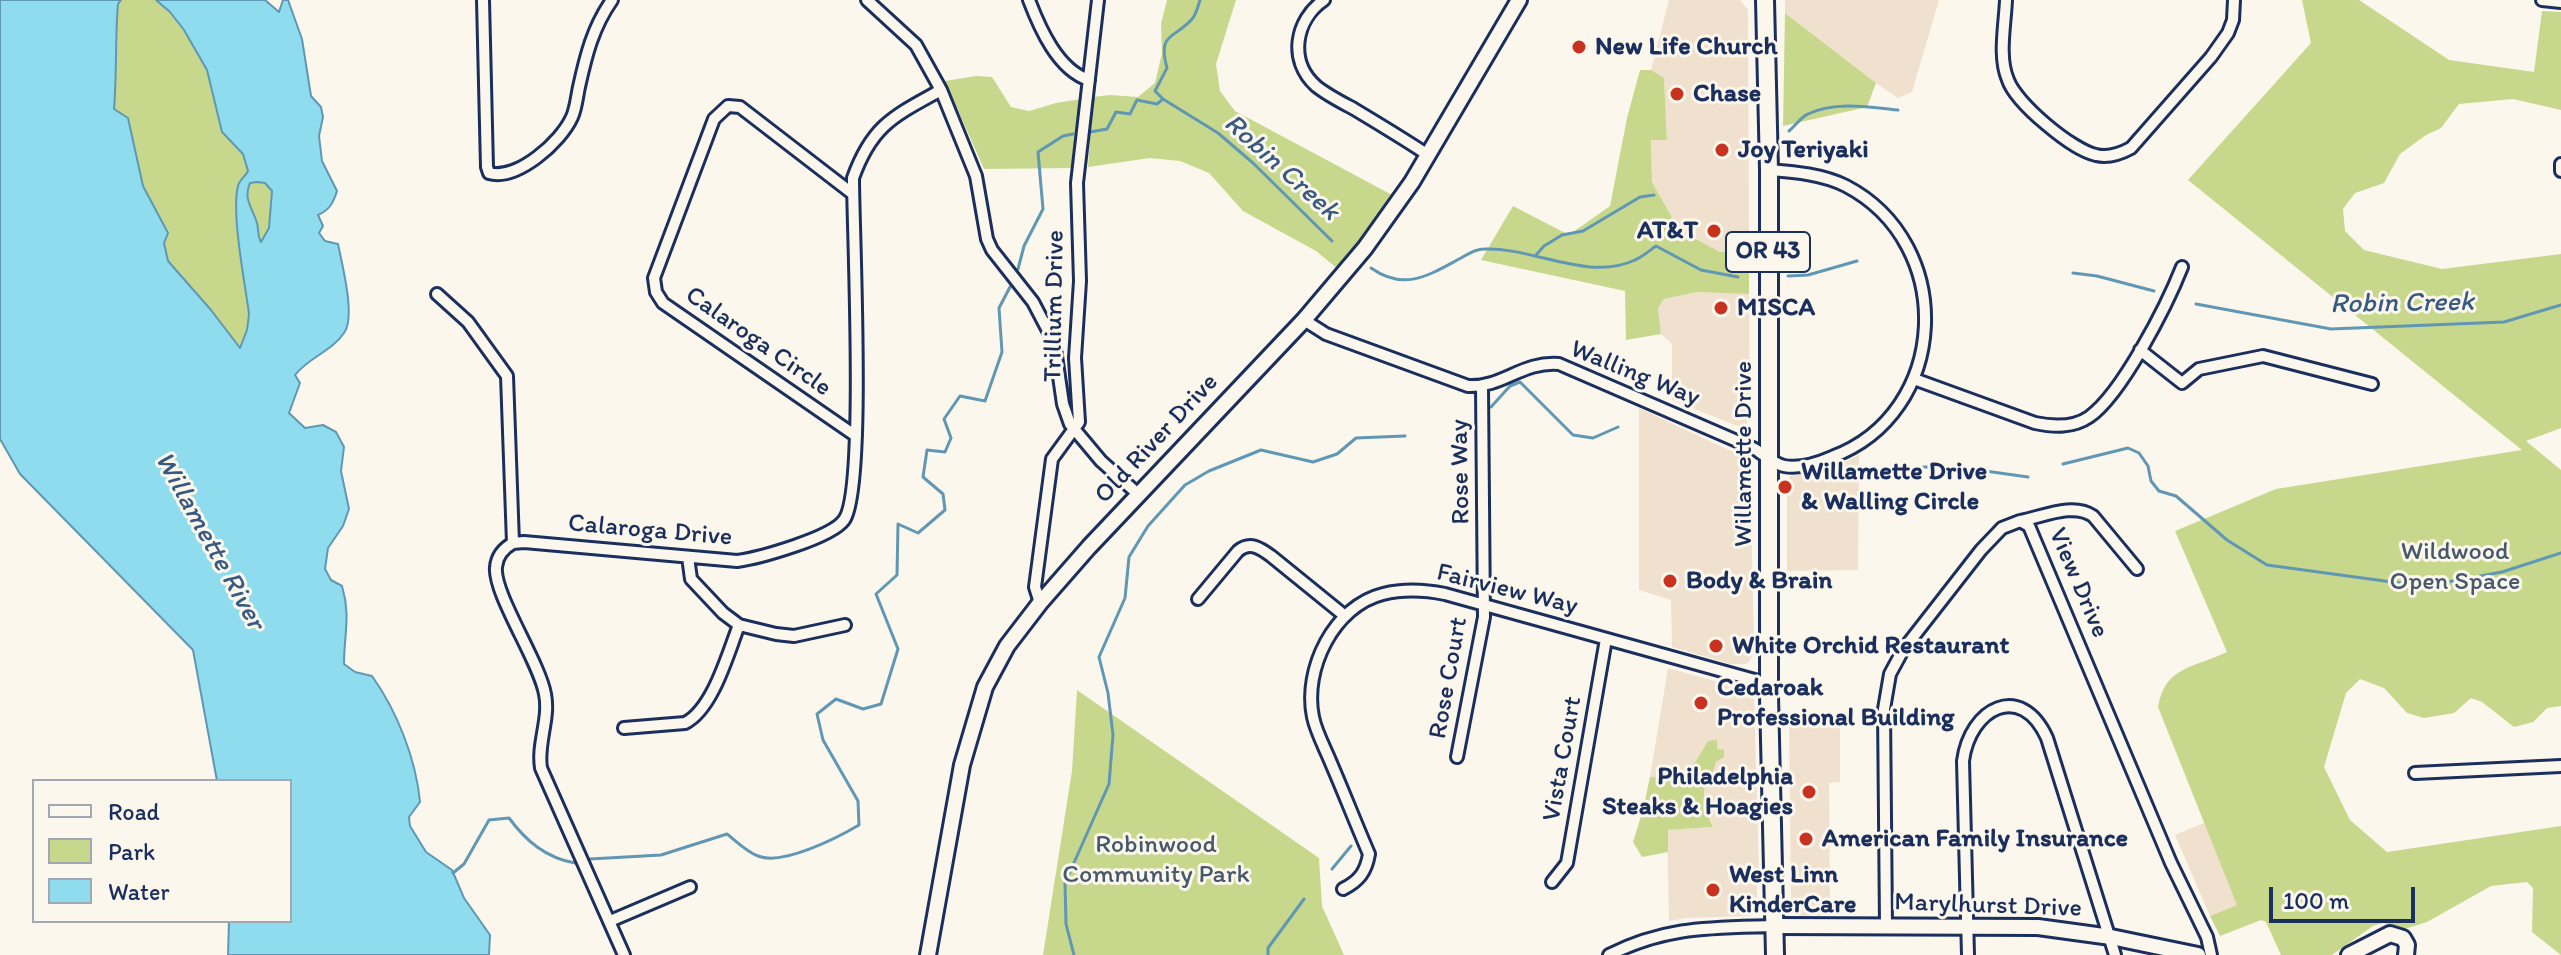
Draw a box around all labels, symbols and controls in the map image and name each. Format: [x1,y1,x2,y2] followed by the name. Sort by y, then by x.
[1595,31,1777,63] place label: New Life Church
[1570,38,1588,56] marker: New Life Church
[1693,78,1761,110] place label: Chase
[1668,85,1686,103] marker: Chase
[1216,107,1346,229] water label: Robin Creek
[1738,134,1869,166] place label: Joy Teriyaki
[1713,141,1731,159] marker: Joy Teriyaki
[1637,215,1698,247] place label: AT&T
[1705,222,1723,240] marker: AT&T
[1038,230,1072,382] street label: Trillium Drive
[1726,232,1810,272] road number: OR 43
[679,280,837,404] street label: Calaroga Circle
[2330,286,2474,322] water label: Robin Creek
[1737,292,1815,324] place label: MISCA
[1712,299,1730,317] marker: MISCA
[1566,334,1704,414] street label: Walling Way
[1728,361,1760,547] street label: Willamette Drive
[1089,367,1225,511] street label: Old River Drive
[1444,419,1478,525] street label: Rose Way
[146,446,272,636] water label: Willamette River
[1801,456,1987,518] place label: Willamette Drive & Walling Circle
[1776,478,1794,496] marker: Willamette Drive & Walling Circle
[567,508,733,554] street label: Calaroga Drive
[2041,523,2115,643] street label: View Drive
[2390,536,2520,598] park label: Wildwood Open Space
[1433,557,1581,623] street label: Fairview Way
[1686,565,1832,597] place label: Body & Brain
[1661,572,1679,590] marker: Body & Brain
[1423,615,1475,741] street label: Rose Court
[1732,630,2009,662] place label: White Orchid Restaurant
[1707,637,1725,655] marker: White Orchid Restaurant
[1717,672,1954,734] place label: Cedaroak Professional Building
[1537,694,1589,824] street label: Vista Court
[1692,694,1710,712] marker: Cedaroak Professional Building
[1602,761,1793,822] place label: Philadelphia Steaks & Hoagies
[32,779,292,923] legend
[1800,783,1818,801] marker: Philadelphia Steaks & Hoagies
[108,797,160,826] text: Road
[1822,823,2128,855] place label: American Family Insurance
[1062,829,1250,890] park label: Robinwood Community Park
[1797,830,1815,848] marker: American Family Insurance
[108,837,155,866] text: Park
[1729,859,1856,920] place label: West Linn KinderCare
[2273,871,2419,921] scale bar
[108,877,170,906] text: Water
[1704,881,1722,899] marker: West Linn KinderCare
[2283,886,2349,915] text: 100 m
[1894,887,2082,925] street label: Marylhurst Drive

